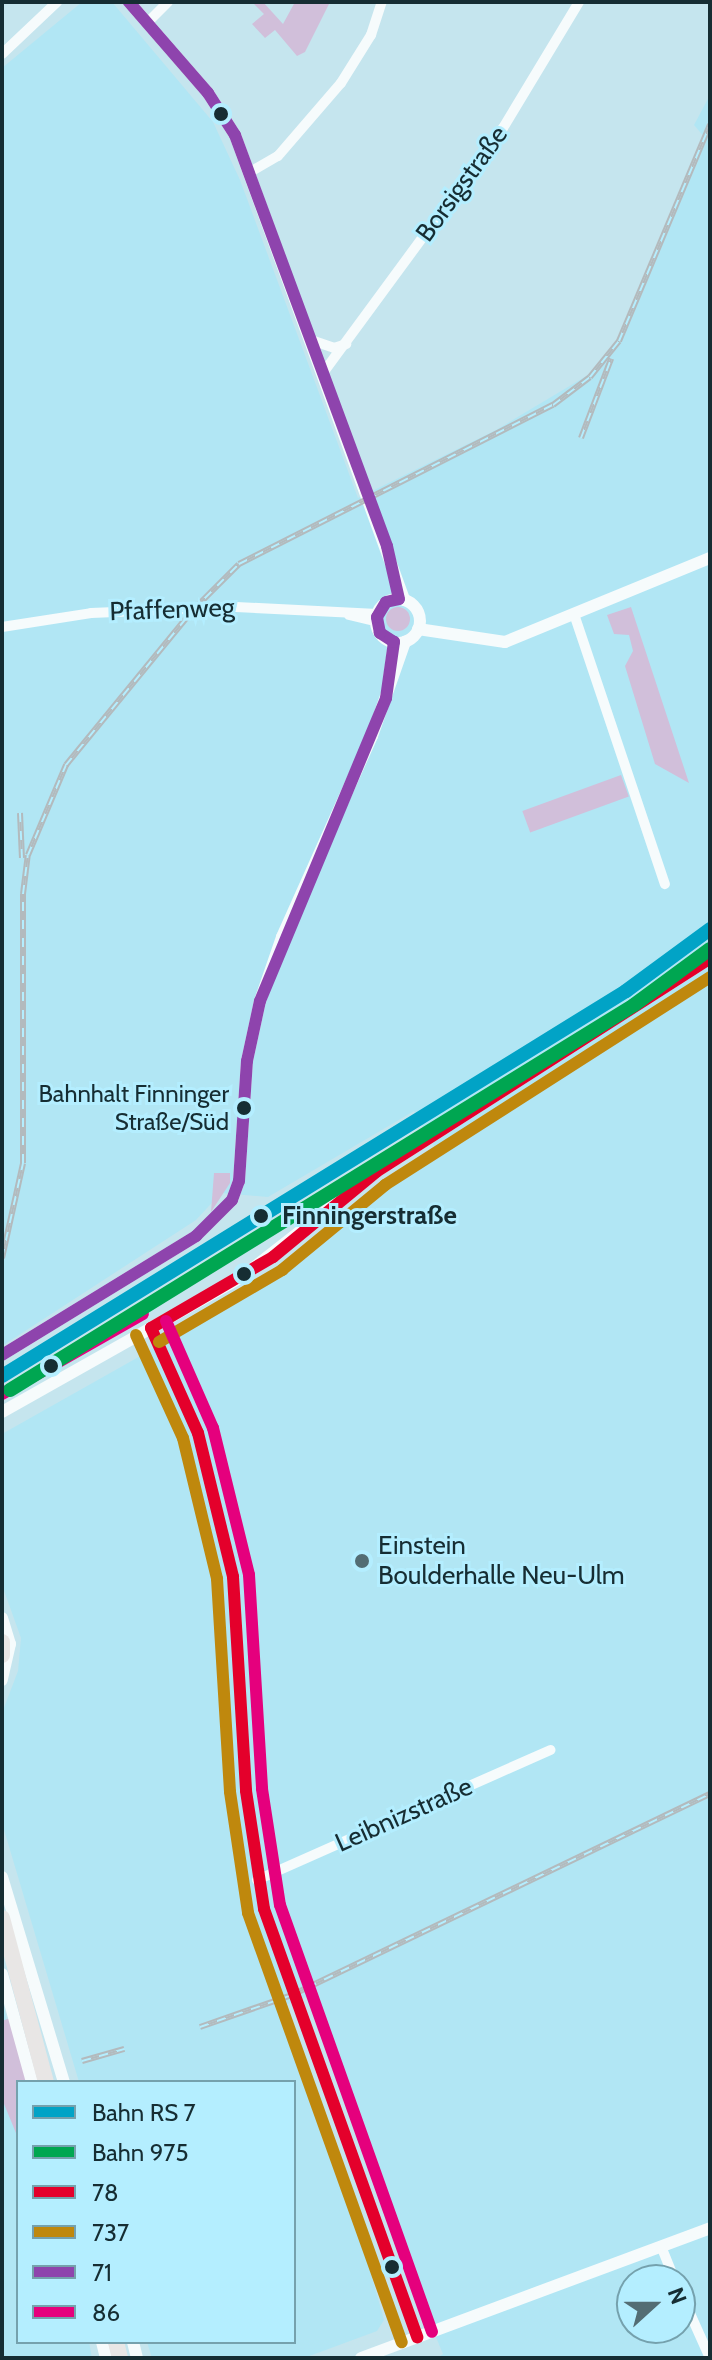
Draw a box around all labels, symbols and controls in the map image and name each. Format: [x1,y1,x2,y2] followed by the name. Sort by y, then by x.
[213,106,229,122] unlabelled marker
[410,120,514,248] street label: Borsigstraße
[109,592,235,628] street label: Pfaffenweg
[39,1080,229,1136] place label: Bahnhalt Finninger Straße/Süd
[236,1100,252,1116] marker: Bahnhalt Finninger Straße/Süd
[282,1200,457,1232] place label: Finningerstraße
[247,1202,275,1230] marker: Finningerstraße
[236,1266,252,1282] unlabelled marker
[43,1358,59,1374] unlabelled marker
[378,1530,625,1592] place label: Einstein Boulderhalle Neu-Ulm
[353,1552,371,1570] marker: Einstein Boulderhalle Neu-Ulm
[331,1771,477,1859] street label: Leibnizstraße
[16,2080,296,2344] legend
[92,2098,196,2127] text: Bahn RS 7
[92,2138,188,2167] text: Bahn 975
[92,2178,119,2207] text: 78
[92,2218,129,2247] text: 737
[92,2258,112,2287] text: 71
[384,2259,400,2275] unlabelled marker
[616,2264,696,2344] north arrow
[662,2284,692,2308] text: N
[92,2298,120,2327] text: 86

